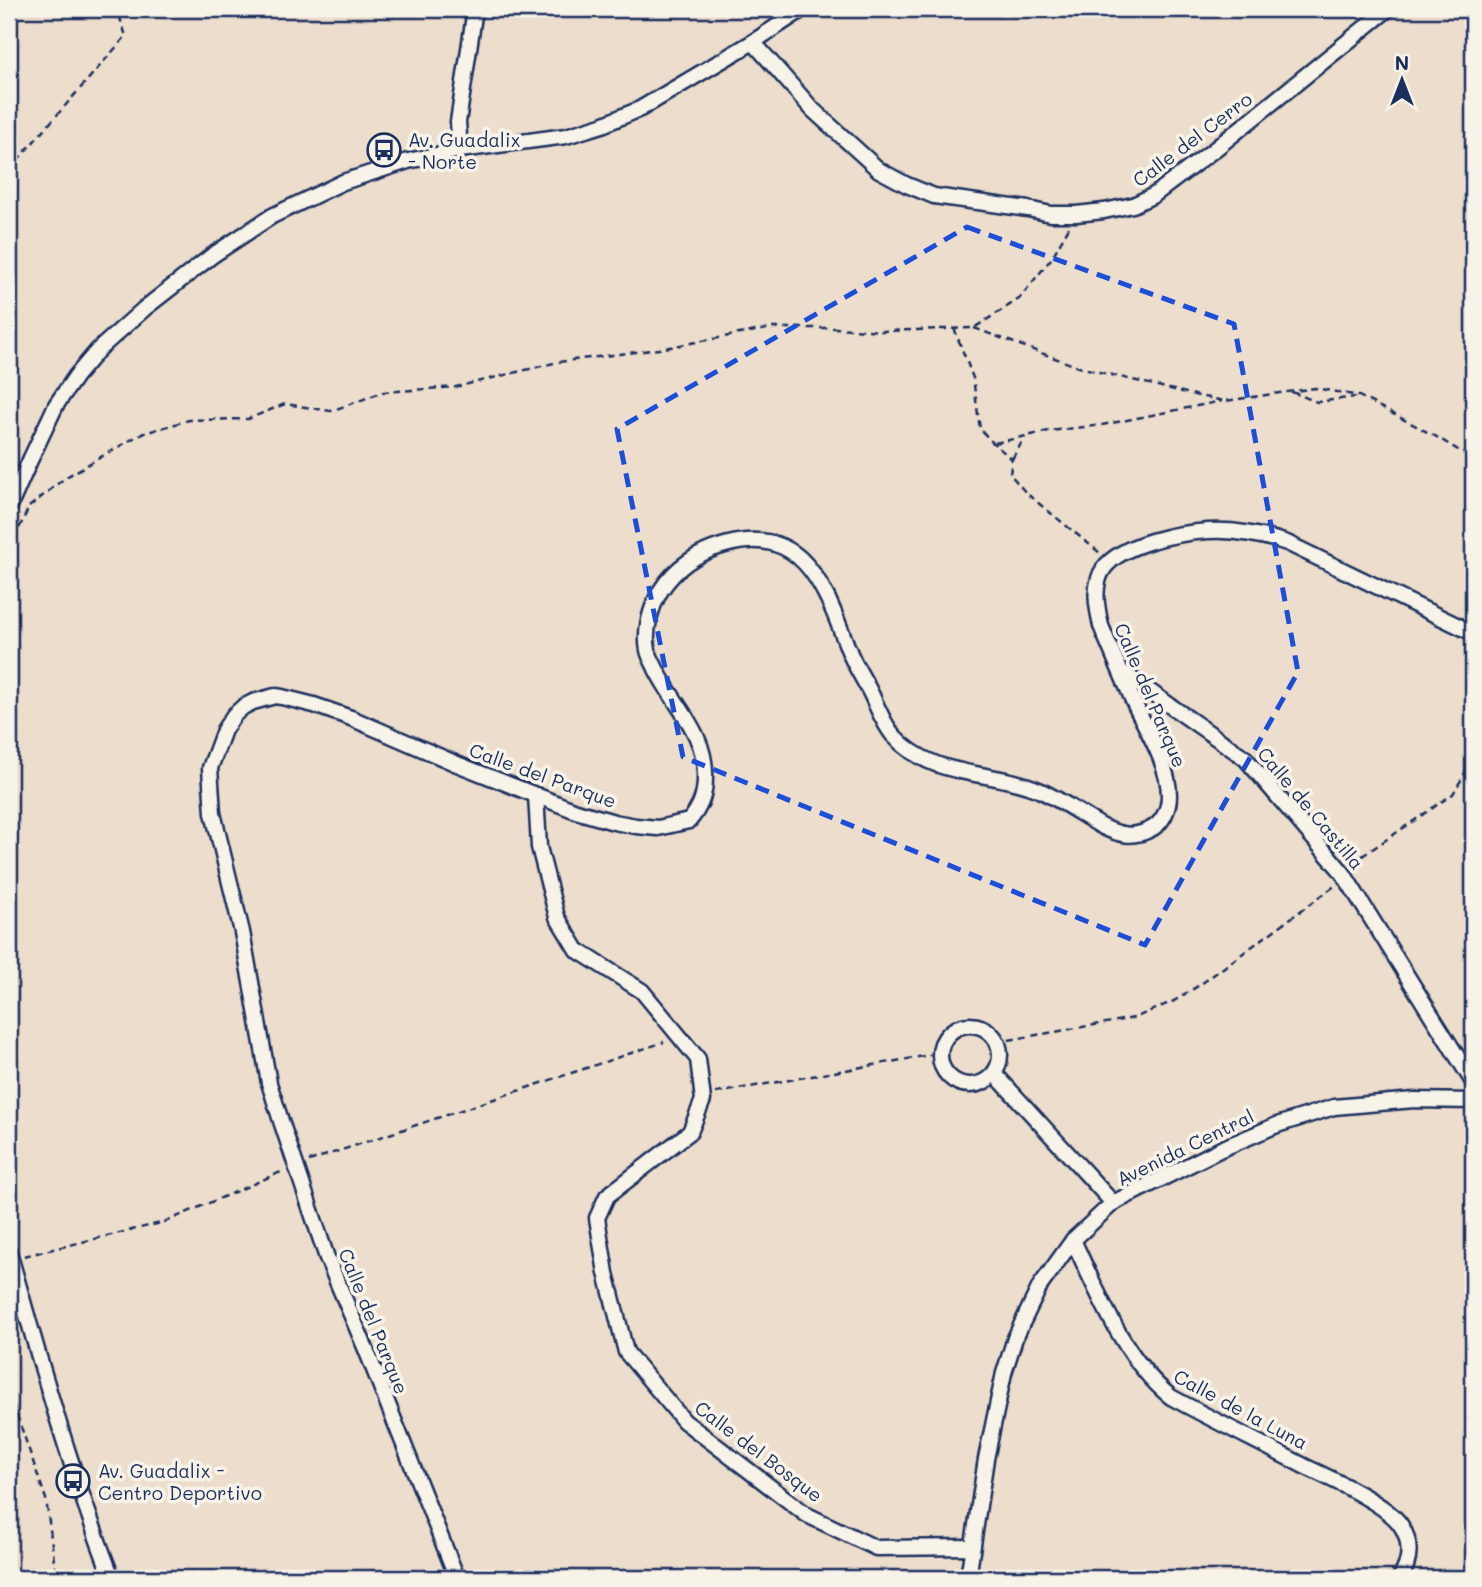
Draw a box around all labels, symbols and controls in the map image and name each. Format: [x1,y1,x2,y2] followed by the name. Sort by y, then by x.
[1366,46,1436,116] north arrow
[1395,50,1409,75] text: N
[1127,86,1257,192] street label: Calle del Cerro
[408,127,520,174] place label: Av. Guadalix - Norte
[365,131,403,169] bus stop icon: Av. Guadalix - Norte
[1109,619,1193,771] street label: Calle del Parque
[466,737,620,813] street label: Calle del Parque
[1252,741,1370,875] street label: Calle de Castilla
[1112,1103,1258,1191] street label: Avenida Central
[333,1245,415,1397] street label: Calle del Parque
[1170,1363,1312,1455] street label: Calle de la Luna
[690,1395,828,1507] street label: Calle del Bosque
[98,1458,262,1505] place label: Av. Guadalix - Centro Deportivo
[54,1462,92,1500] bus stop icon: Av. Guadalix - Centro Deportivo

